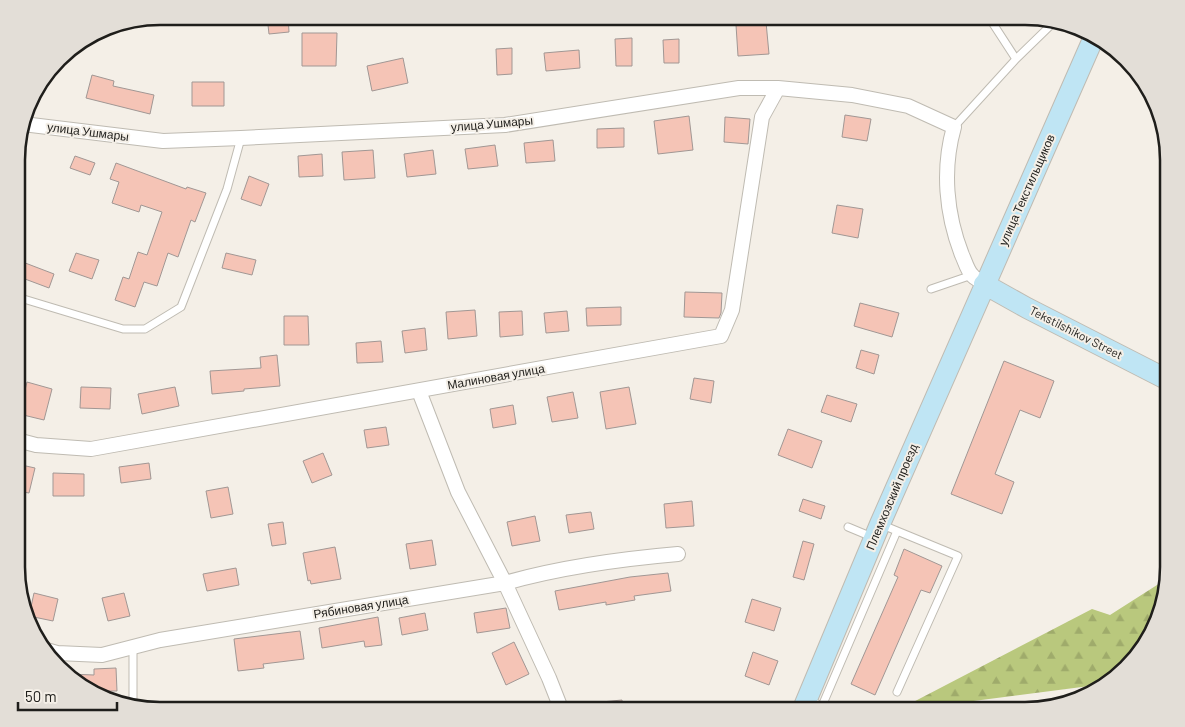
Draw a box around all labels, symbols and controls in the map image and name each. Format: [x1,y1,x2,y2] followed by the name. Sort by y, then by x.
[450,112,534,135] street label: улица Ушмары
[46,119,130,144] street label: улица Ушмары
[995,132,1058,248] street label: улица Текстильщиков
[1028,303,1125,362] street label: Tekstilshikov Street
[446,361,546,392] street label: Малиновая улица
[862,441,921,552] street label: Племхозский проезд
[312,592,410,621] street label: Рябиновая улица
[18,680,116,712] scale bar
[25,687,57,705] text: 50 m

